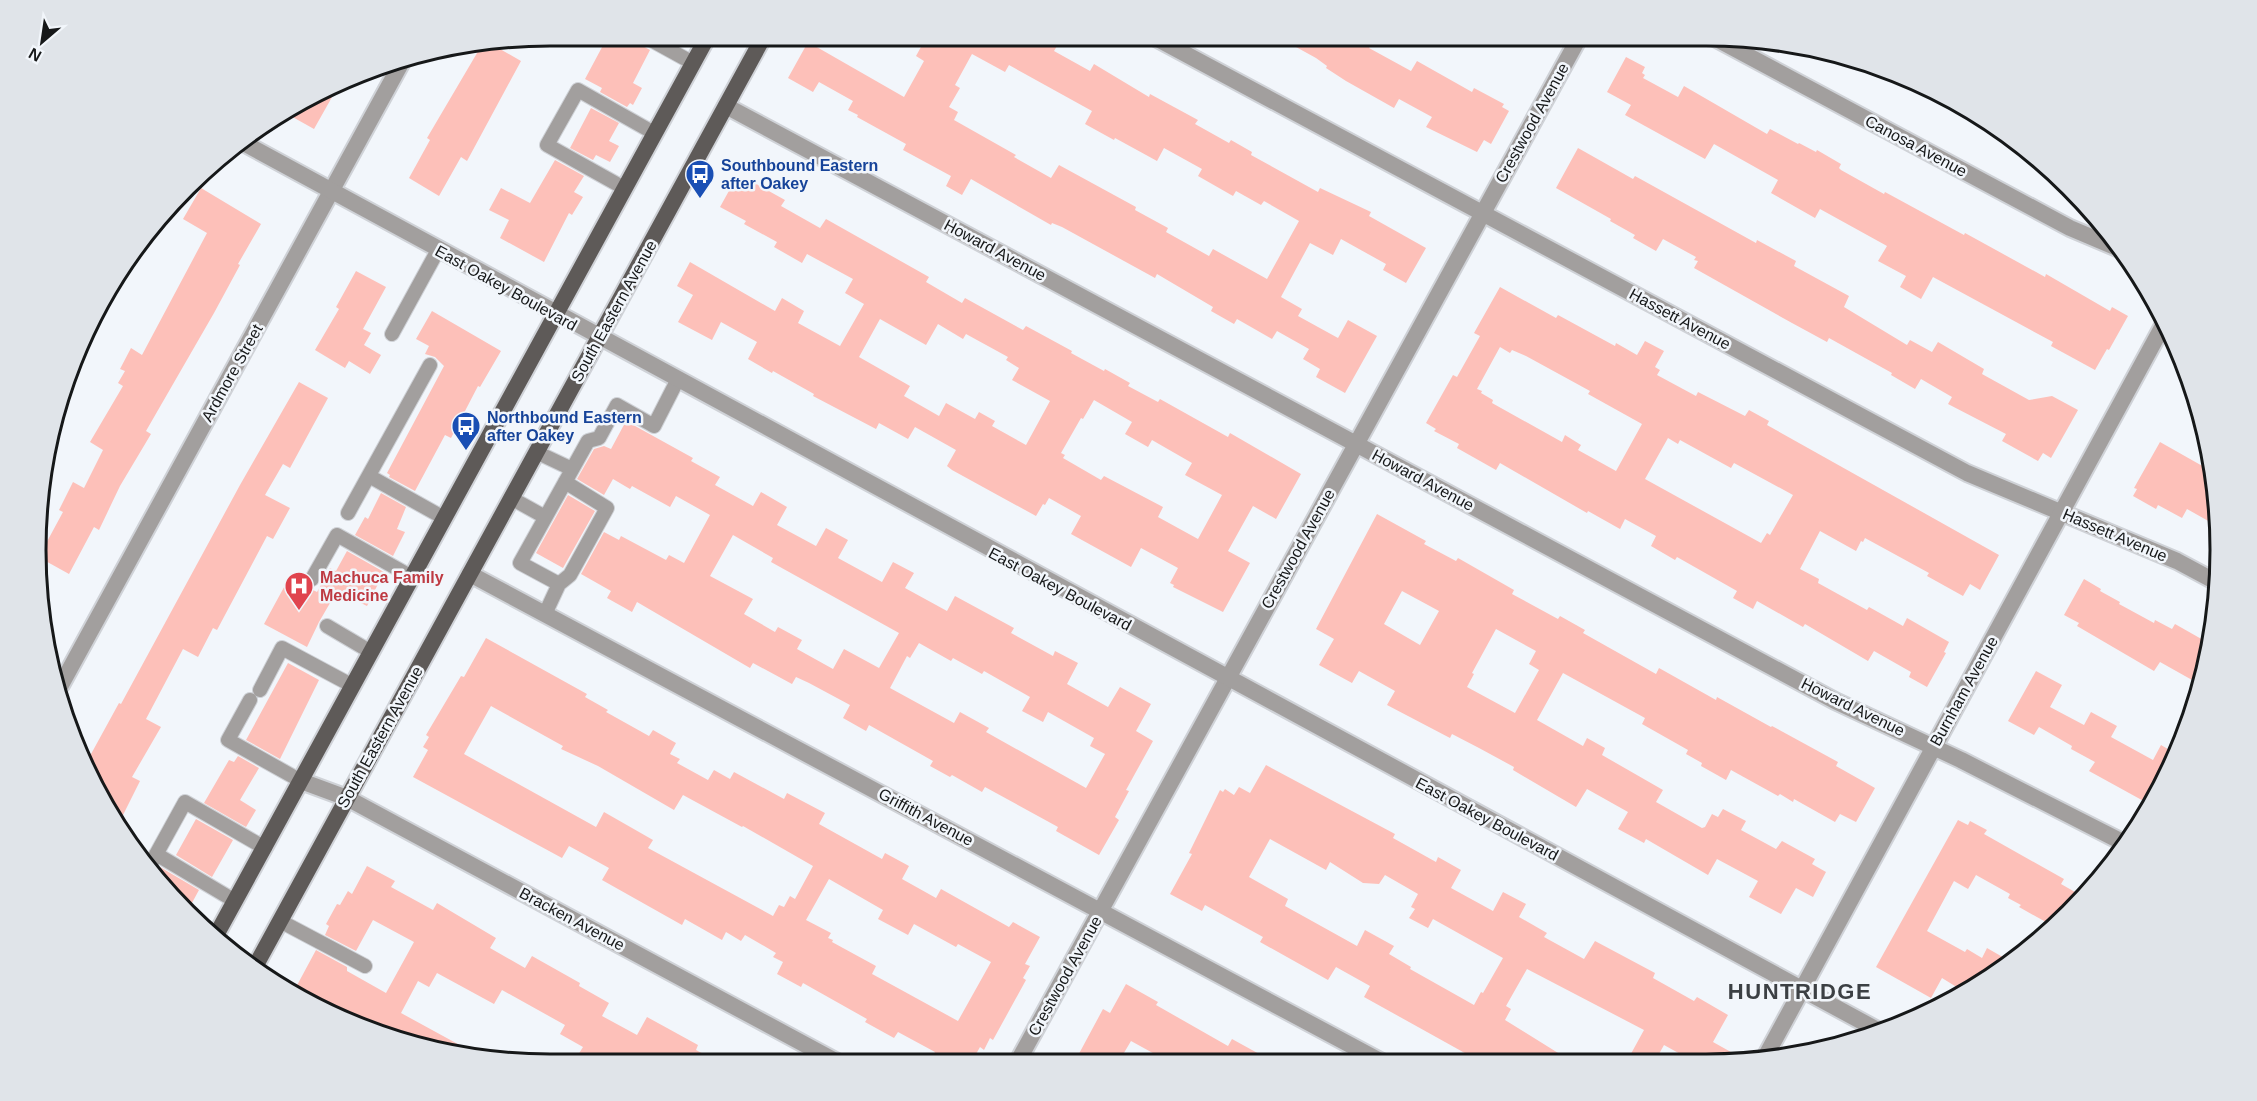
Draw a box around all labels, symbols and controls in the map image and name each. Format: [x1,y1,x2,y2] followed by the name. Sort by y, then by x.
[12,12,72,72] north arrow
[26,44,44,65] text: N
[1492,60,1572,186] street label: Crestwood Avenue
[1862,112,1970,180] street label: Canosa Avenue
[721,157,878,192] place label: Southbound Eastern after Oakey
[684,158,716,200] bus stop icon: Southbound Eastern after Oakey
[941,216,1049,284] street label: Howard Avenue
[568,237,660,385] street label: South Eastern Avenue
[432,242,580,334] street label: East Oakey Boulevard
[1627,285,1733,353] street label: Hassett Avenue
[198,321,266,425] street label: Ardmore Street
[487,409,642,444] place label: Northbound Eastern after Oakey
[450,410,482,452] bus stop icon: Northbound Eastern after Oakey
[1369,446,1477,514] street label: Howard Avenue
[1258,486,1338,612] street label: Crestwood Avenue
[2060,505,2170,565] street label: Hassett Avenue
[986,544,1134,634] street label: East Oakey Boulevard
[320,569,444,604] place label: Machuca Family Medicine
[283,570,315,612] hospital icon: Machuca Family Medicine
[1927,633,2001,749] street label: Burnham Avenue
[334,663,426,811] street label: South Eastern Avenue
[1799,675,1907,739] street label: Howard Avenue
[1413,774,1561,864] street label: East Oakey Boulevard
[876,785,976,849] street label: Griffith Avenue
[517,884,627,954] street label: Bracken Avenue
[1025,913,1105,1039] street label: Crestwood Avenue
[1728,979,1872,1004] district label: HUNTRIDGE

